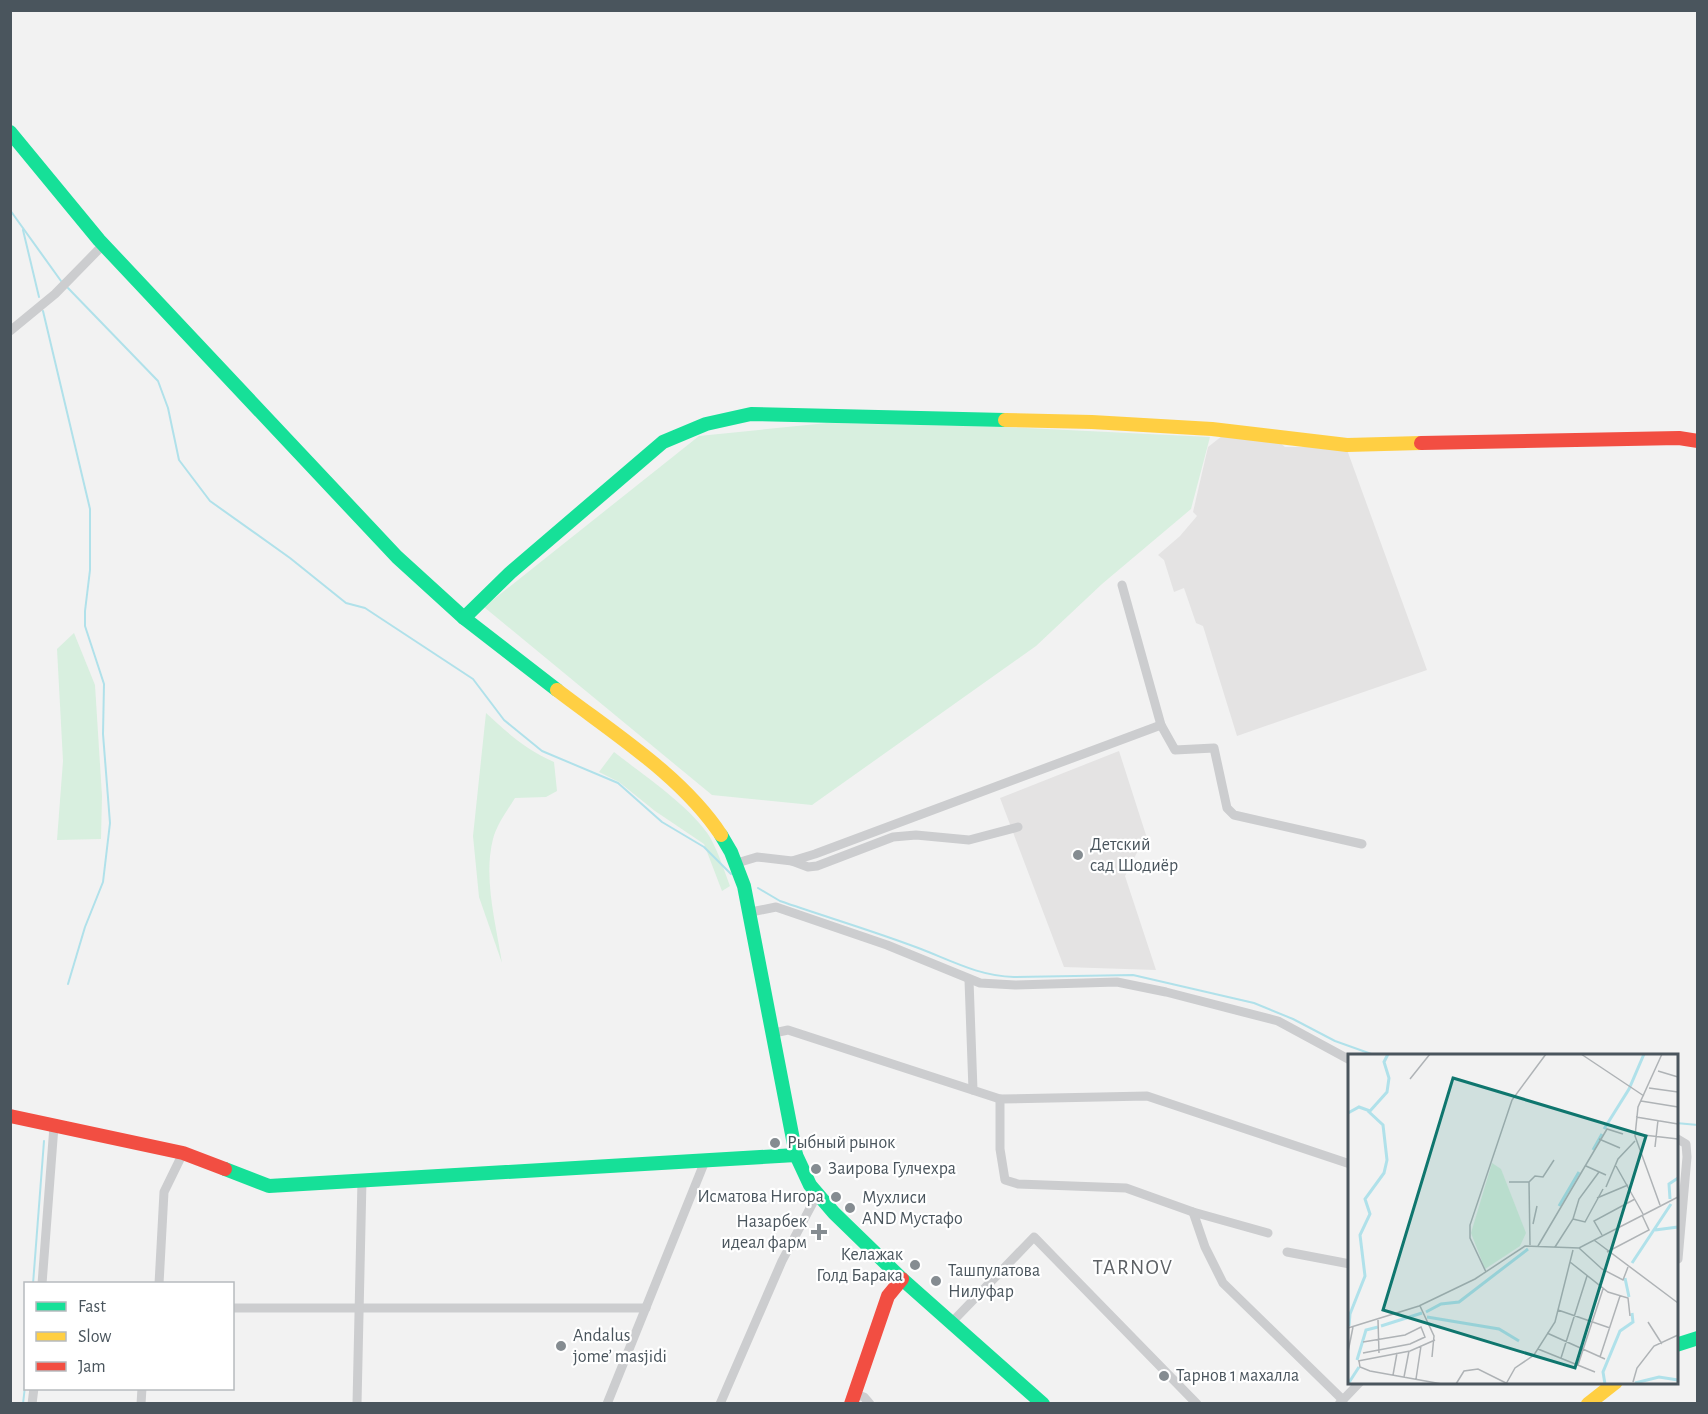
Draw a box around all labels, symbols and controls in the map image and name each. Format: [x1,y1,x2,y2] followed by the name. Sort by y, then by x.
[1090,836,1178,875] place label: Детский сад Шодиёр
[1071,848,1085,862] marker: Детский сад Шодиёр
[1348,1054,1678,1384] inset map
[787,1133,896,1152] place label: Рыбный рынок
[768,1136,782,1150] marker: Рыбный рынок
[828,1160,956,1178] place label: Заирова Гулчехра
[809,1162,823,1176] marker: Заирова Гулчехра
[697,1188,824,1206] place label: Исматова Нигора
[862,1189,963,1228] place label: Мухлиси AND Мустафо
[829,1190,843,1204] marker: Исматова Нигора
[843,1201,857,1215] marker: Мухлиси AND Мустафо
[721,1212,808,1252] place label: Назарбек идеал фарм
[812,1225,826,1239] marker: Назарбек идеал фарм
[816,1246,904,1285] place label: Келажак Голд Барака
[1093,1257,1173,1278] district label: TARNOV
[908,1258,922,1272] marker: Келажак Голд Барака
[948,1262,1040,1301] place label: Ташпулатова Нилуфар
[929,1274,943,1288] marker: Ташпулатова Нилуфар
[24,1282,234,1390] legend
[78,1298,106,1316] text: Fast
[573,1327,667,1366] place label: Andalus jome’ masjidi
[78,1328,111,1346] text: Slow
[554,1339,568,1353] marker: Andalus jome’ masjidi
[78,1358,106,1376] text: Jam
[1176,1367,1299,1385] place label: Тарнов 1 махалла
[1157,1369,1171,1383] marker: Тарнов 1 махалла

